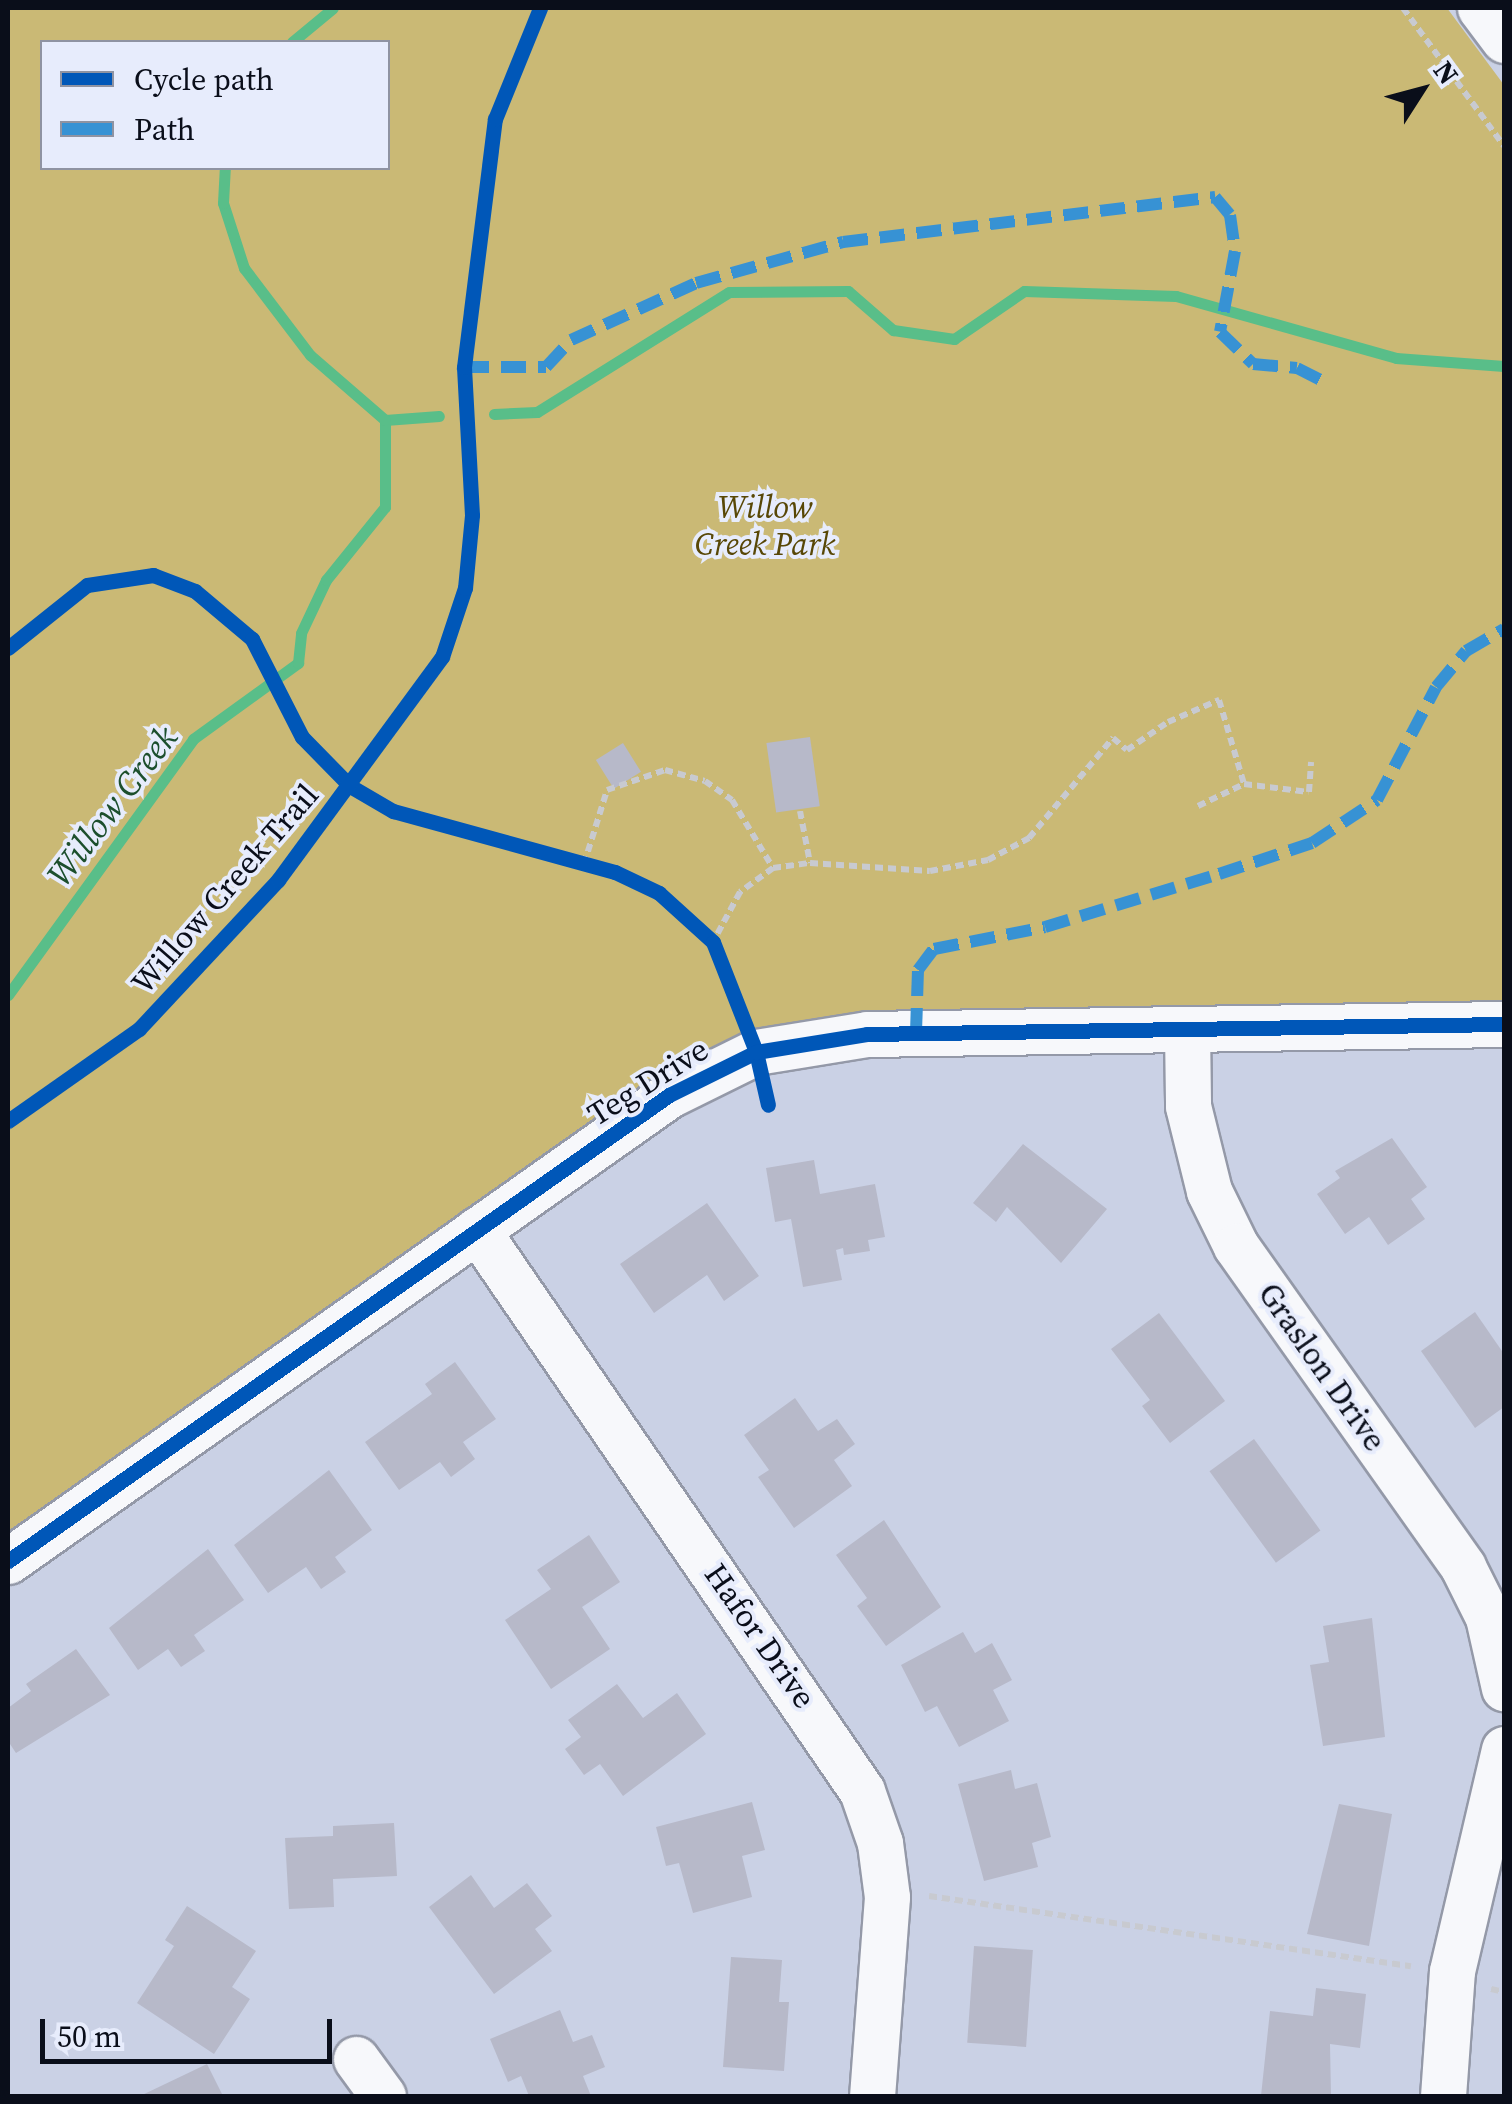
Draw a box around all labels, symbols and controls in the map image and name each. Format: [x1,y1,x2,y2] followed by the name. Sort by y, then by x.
[40,40,390,170] legend
[1372,40,1472,140] north arrow
[1425,53,1468,92] text: N
[134,59,274,100] text: Cycle path
[134,109,195,150] text: Path
[695,489,835,564] park label: Willow Creek Park
[38,717,186,895] water label: Willow Creek
[123,776,327,1002] street label: Willow Creek Trail
[581,1030,715,1134] street label: Teg Drive
[1250,1276,1394,1458] street label: Graslon Drive
[696,1556,824,1716] street label: Hafor Drive
[45,1999,338,2061] scale bar
[57,2016,121,2057] text: 50 m

